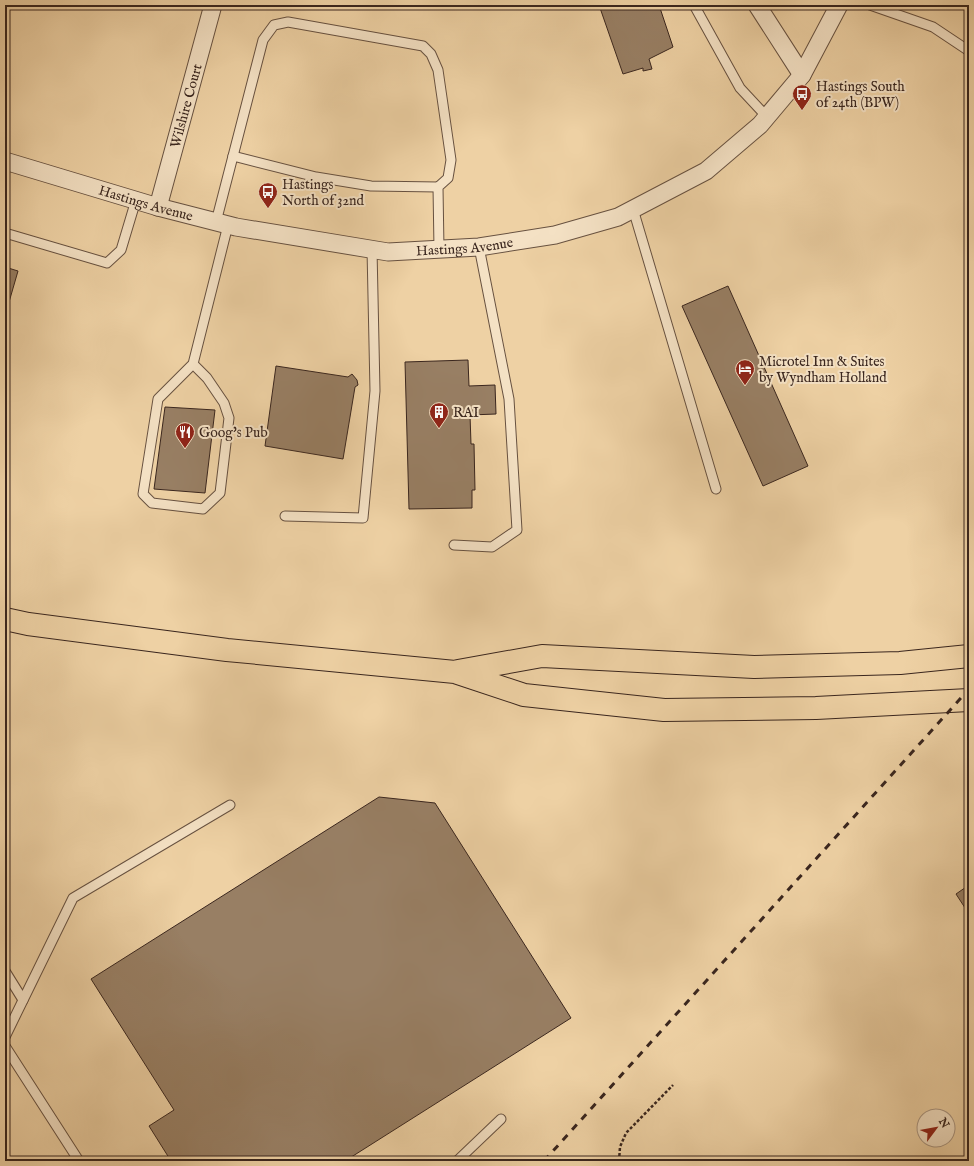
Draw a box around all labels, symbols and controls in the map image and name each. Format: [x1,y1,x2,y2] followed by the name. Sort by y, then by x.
[167,62,207,150] street label: Wilshire Court
[816,78,905,112] place label: Hastings South of 24th (BPW)
[791,83,813,111] bus stop icon: Hastings South of 24th (BPW)
[282,176,365,210] place label: Hastings North of 32nd
[257,181,279,209] bus stop icon: Hastings North of 32nd
[96,182,195,226] street label: Hastings Avenue
[415,234,515,260] street label: Hastings Avenue
[759,353,887,387] place label: Microtel Inn & Suites by Wyndham Holland
[734,358,756,386] hotel icon: Microtel Inn & Suites by Wyndham Holland
[428,401,450,429] building icon: RAI
[453,404,479,422] place label: RAI
[174,421,196,449] restaurant icon: Goog's Pub
[199,424,268,442] place label: Goog's Pub
[916,1108,956,1148] north arrow
[935,1115,952,1131] text: N

